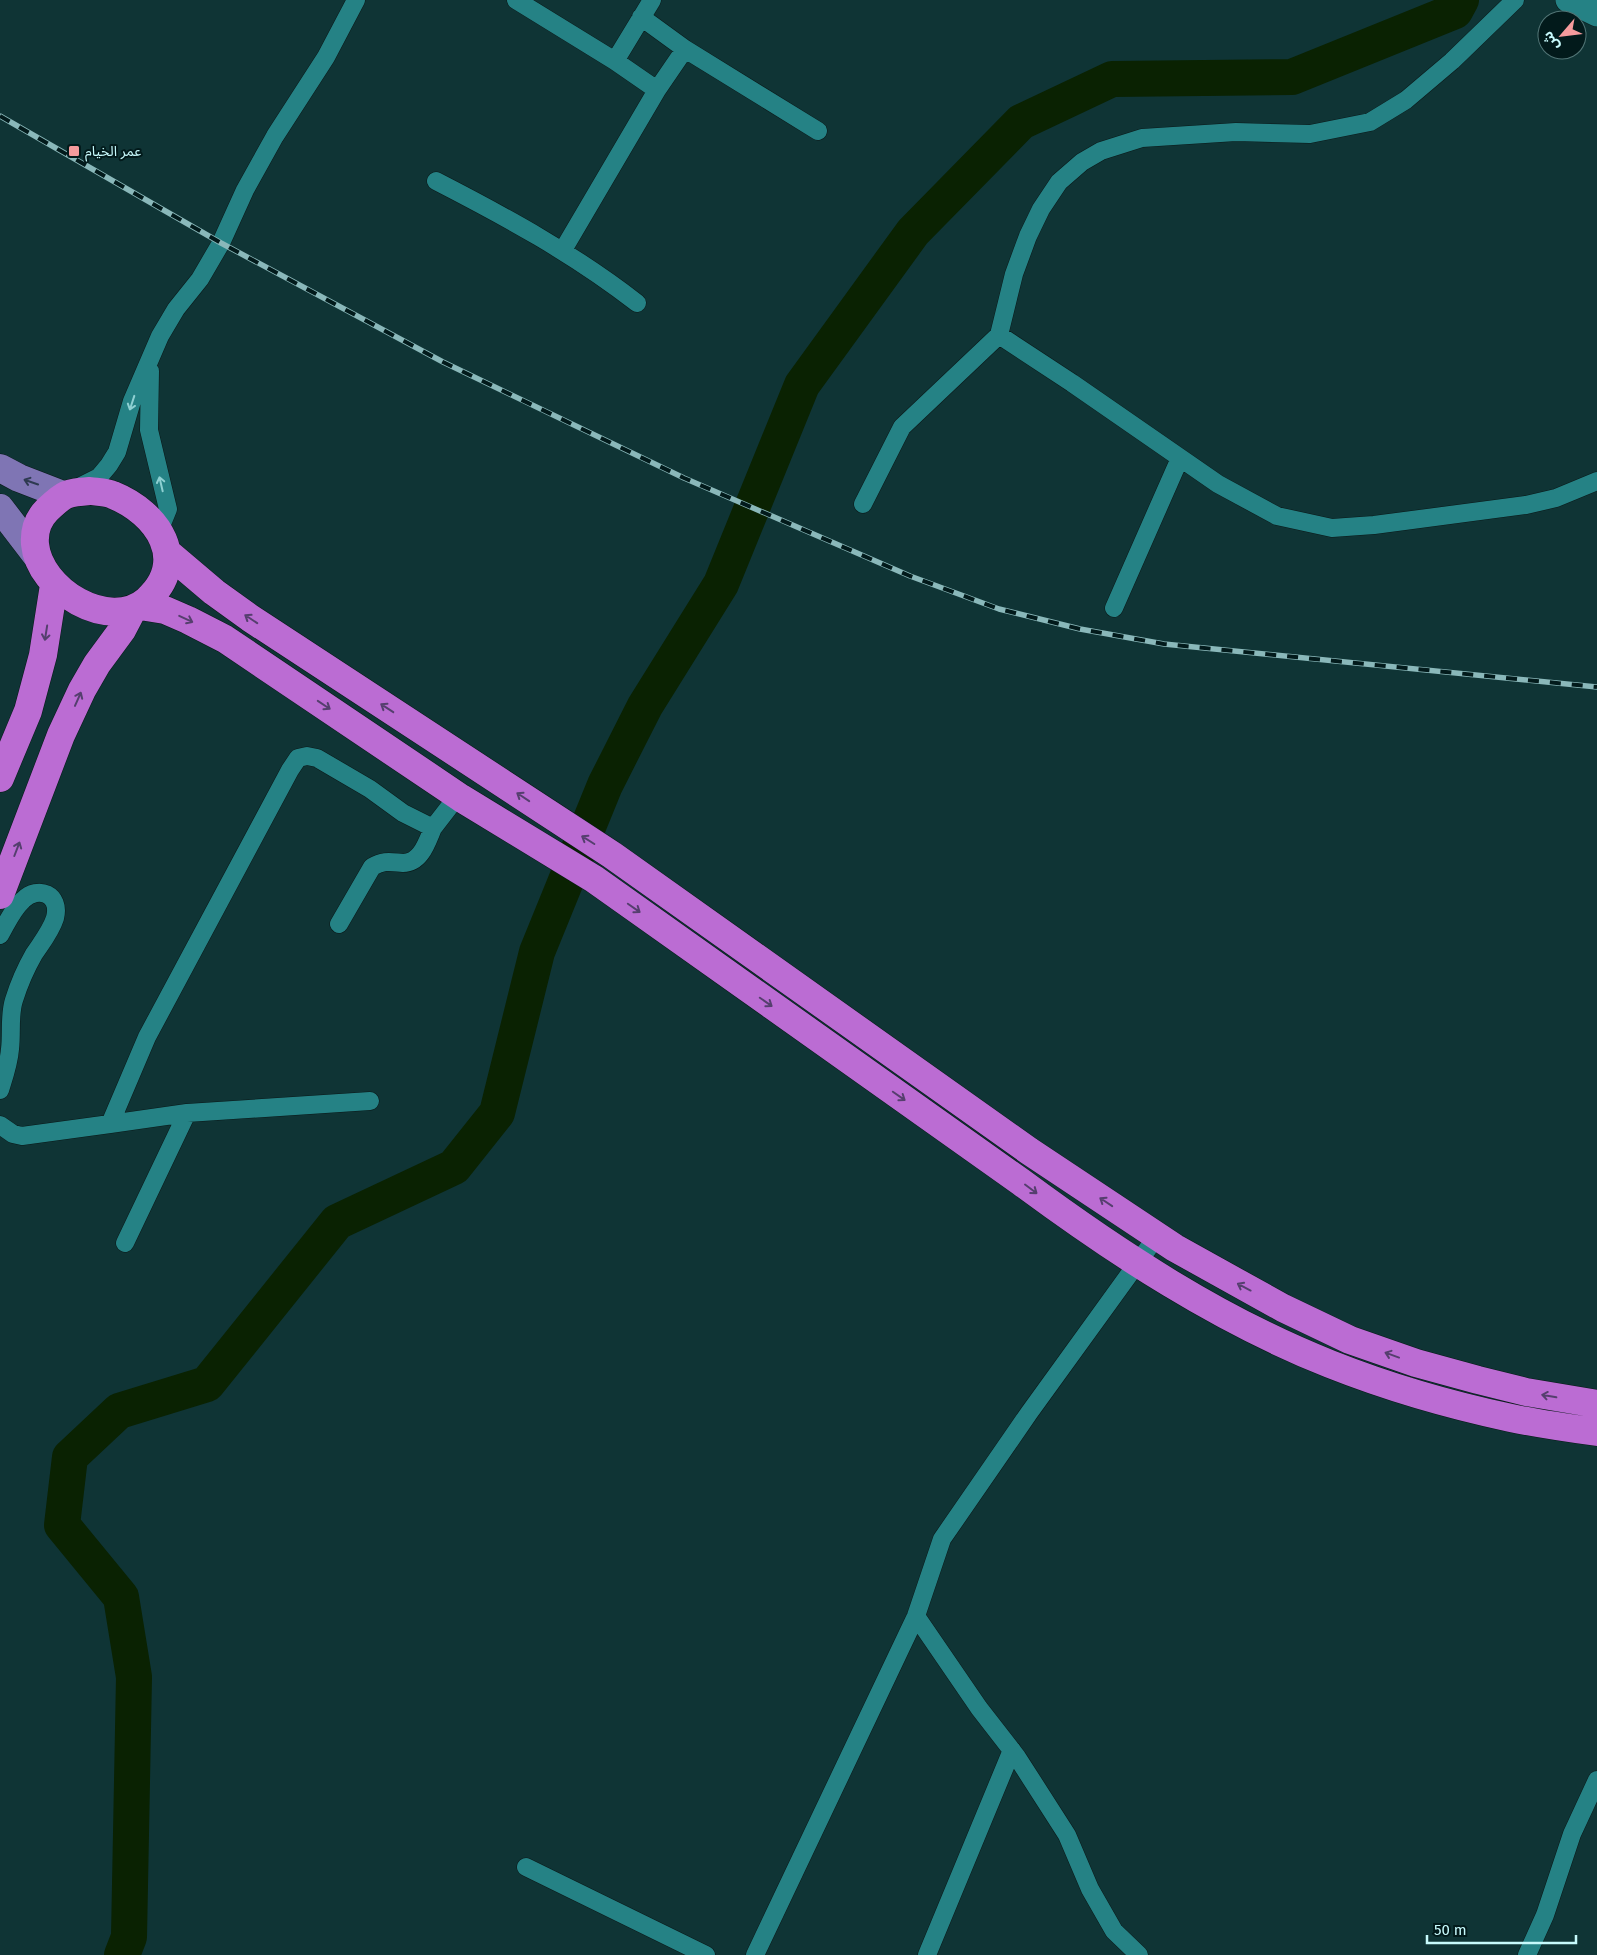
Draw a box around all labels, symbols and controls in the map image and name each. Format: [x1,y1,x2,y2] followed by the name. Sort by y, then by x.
[1537,10,1587,60] north arrow
[1539,28,1563,53] text: ش
[85,143,141,162] place label: عمر الخيام
[67,144,81,158] marker: عمر الخيام
[127,395,137,411] one-way arrow
[24,477,39,486] one-way arrow
[156,477,165,493] one-way arrow
[245,614,259,624] one-way arrow
[178,615,193,625] one-way arrow
[41,624,51,640] one-way arrow
[74,692,83,707] one-way arrow
[317,700,331,710] one-way arrow
[381,702,395,712] one-way arrow
[516,792,530,802] one-way arrow
[581,834,595,844] one-way arrow
[13,842,22,857] one-way arrow
[626,903,640,913] one-way arrow
[759,997,773,1007] one-way arrow
[891,1091,905,1101] one-way arrow
[1024,1184,1037,1195] one-way arrow
[1100,1197,1114,1207] one-way arrow
[1237,1282,1252,1292] one-way arrow
[1385,1350,1400,1359] one-way arrow
[1541,1391,1557,1400] one-way arrow
[1427,1912,1576,1944] scale bar
[1434,1921,1467,1939] text: 50 m

